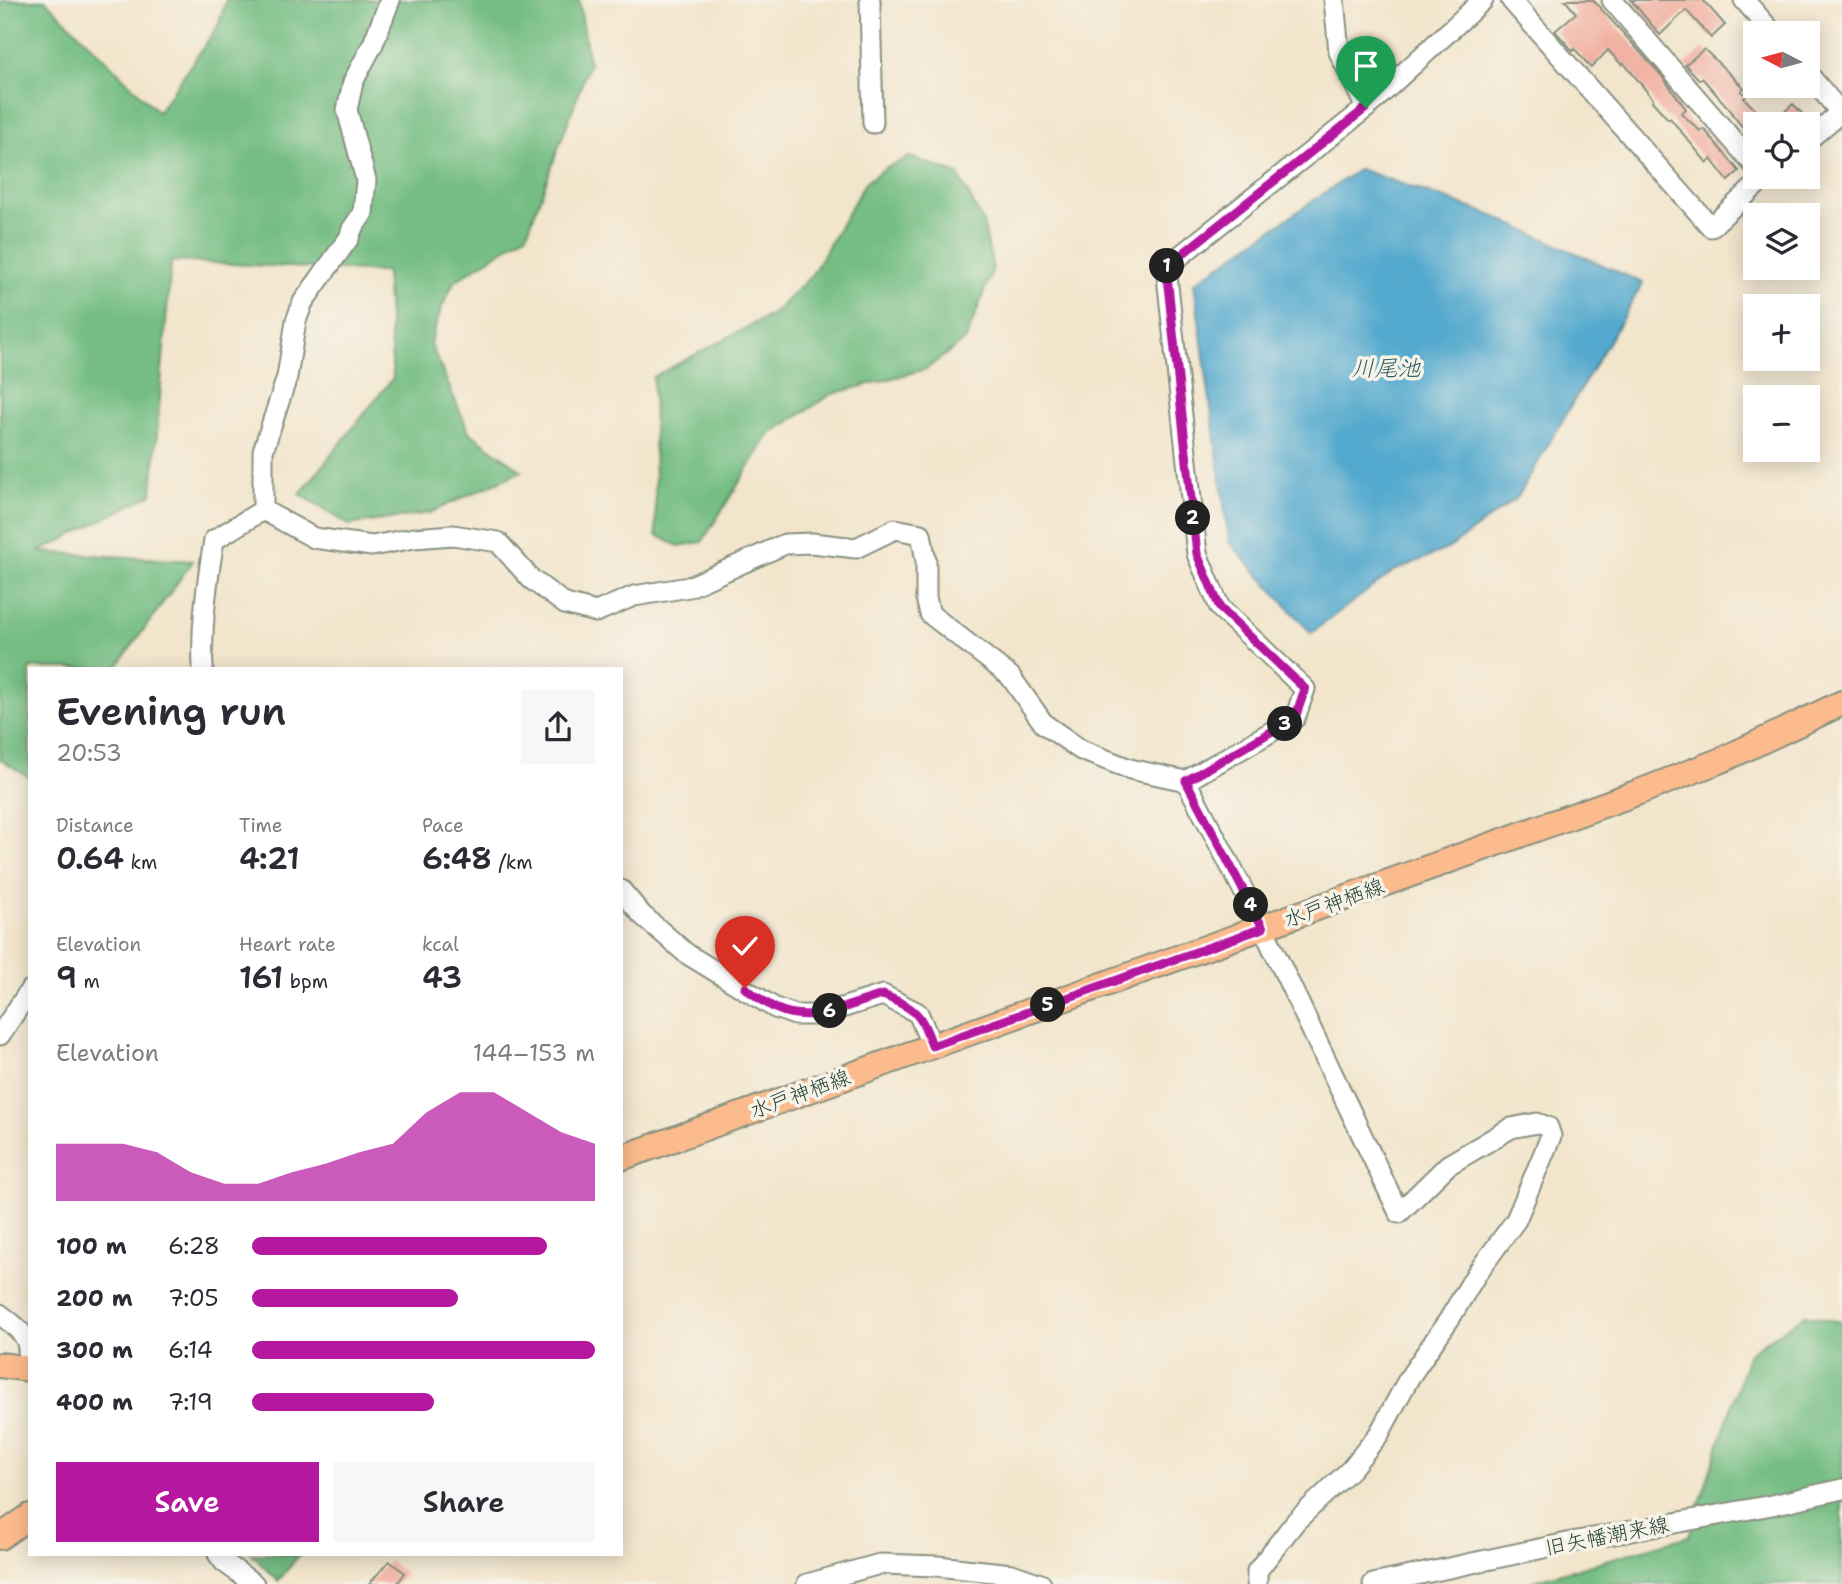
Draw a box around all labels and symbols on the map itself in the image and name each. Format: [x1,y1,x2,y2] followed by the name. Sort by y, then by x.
[1743,21,1820,98] north arrow
[1336,36,1396,108] pin
[1150,248,1184,284] pin: 1
[1352,353,1422,383] water label: 川尾池
[1176,500,1210,536] pin: 2
[1268,706,1302,742] pin: 3
[1280,872,1388,934] street label: 水戸神栖線
[1234,888,1268,922] pin: 4
[715,916,775,988] pin
[1030,988,1066,1023] pin: 5
[812,993,848,1028] pin: 6
[746,1063,854,1125] street label: 水戸神栖線
[1542,1510,1672,1562] street label: 旧矢幡潮来線

